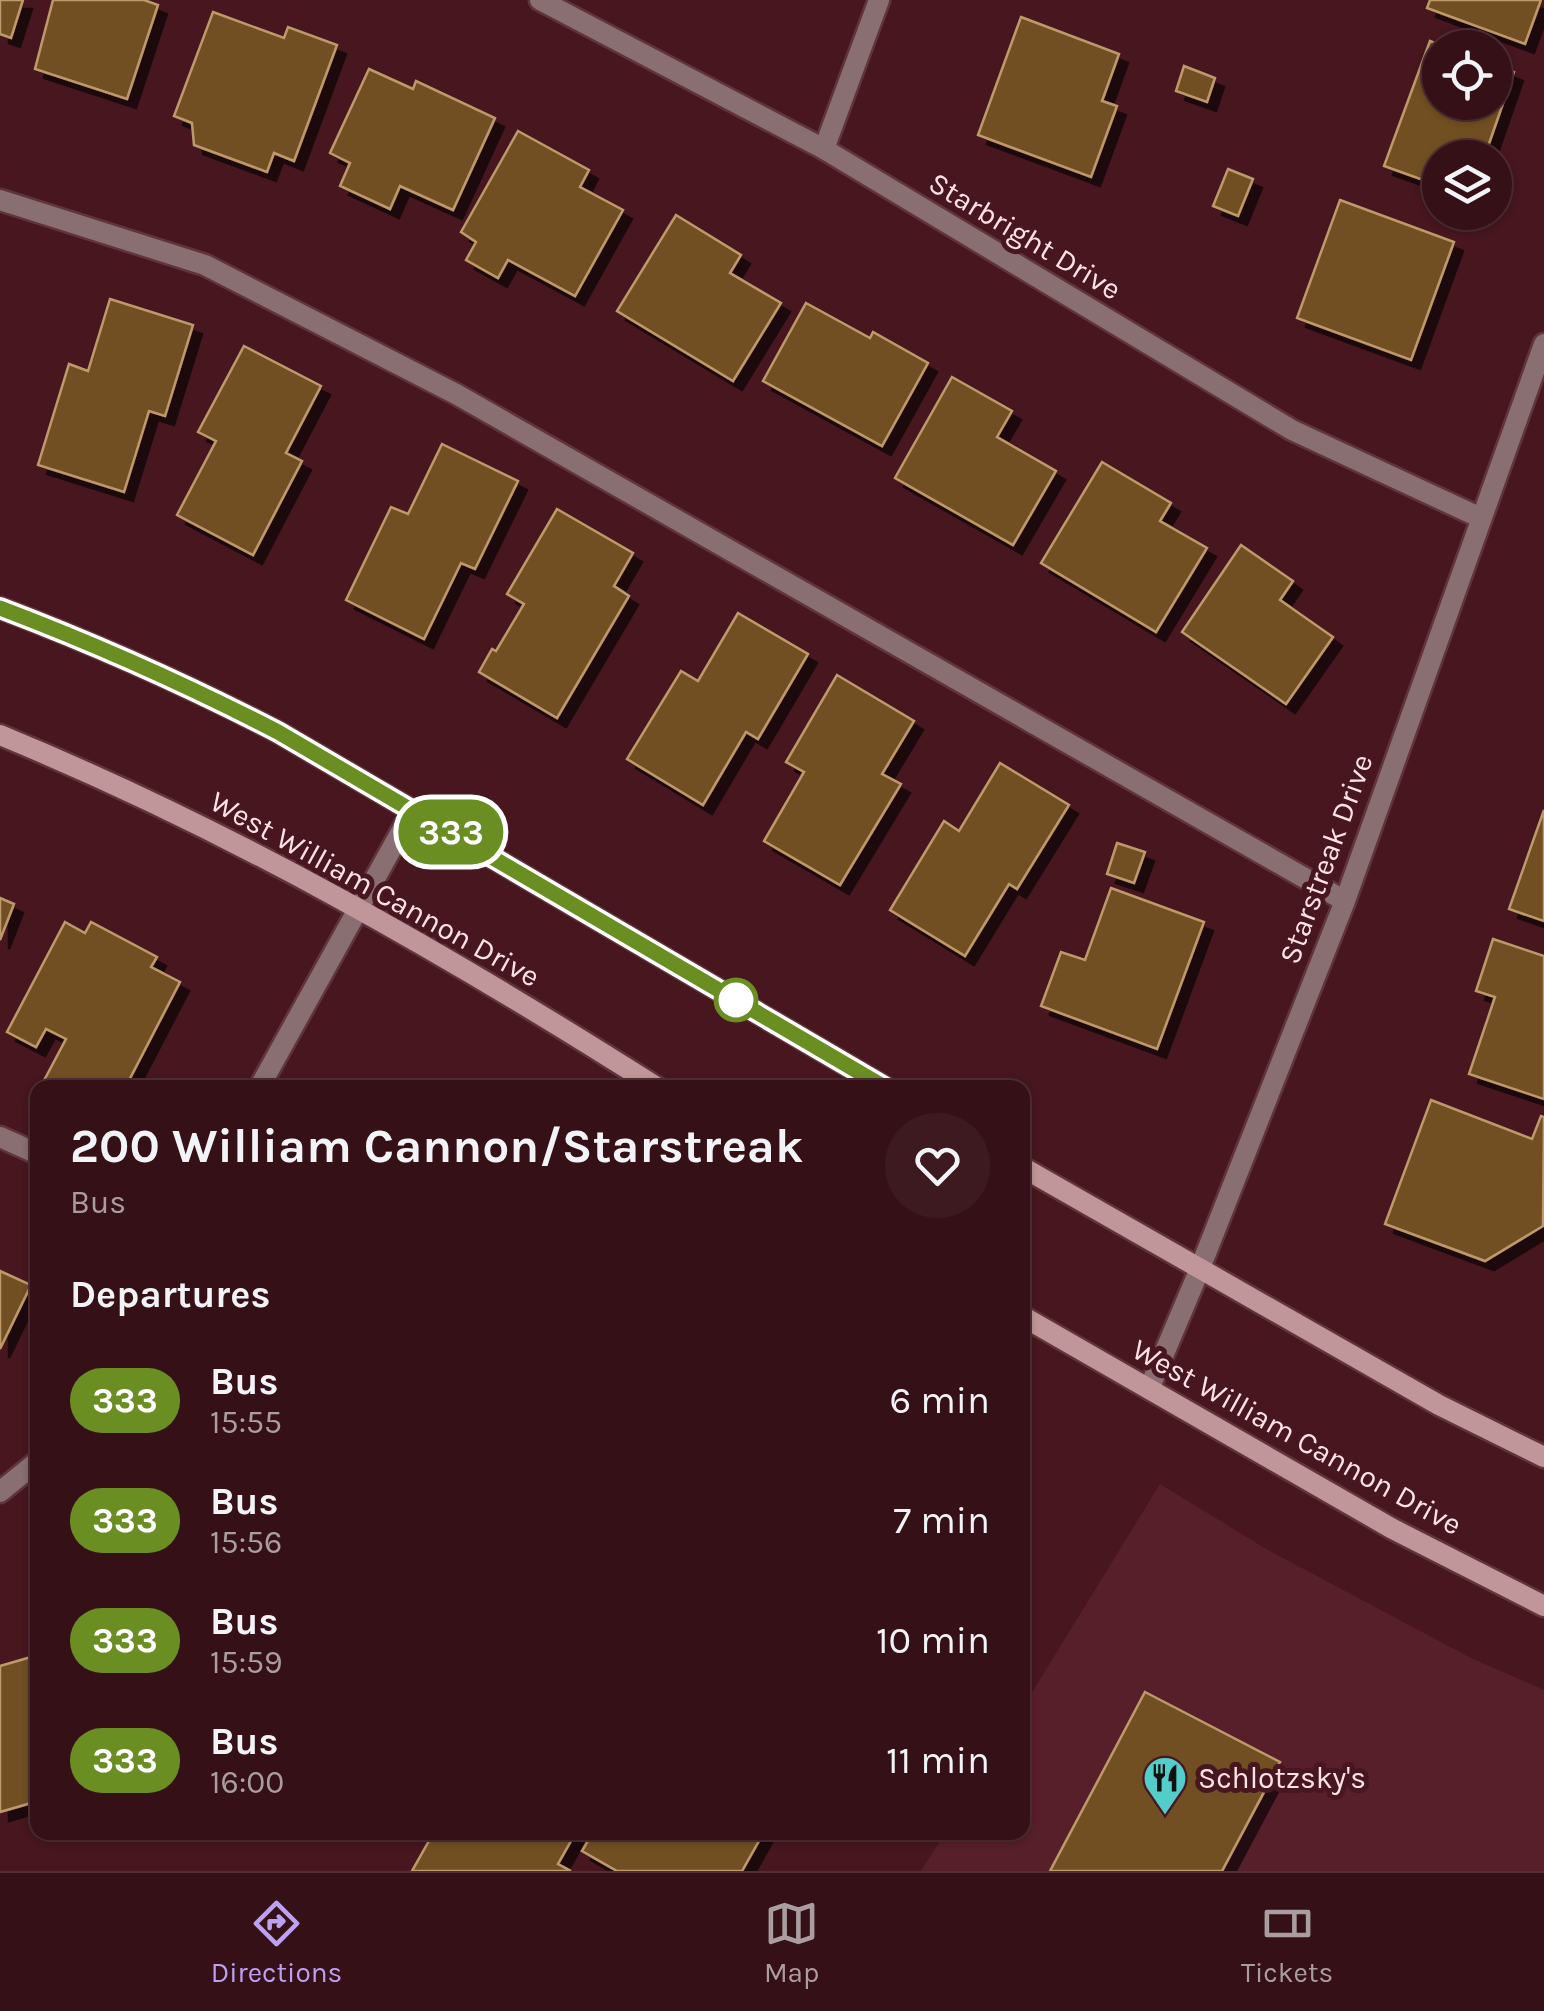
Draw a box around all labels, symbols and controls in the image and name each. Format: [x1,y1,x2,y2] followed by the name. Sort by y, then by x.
[1422,30,1512,230] map controls
[1422,30,1512,120] button: locate
[1422,140,1512,230] button: layers
[922,164,1128,308] street label: Starbright Drive
[1271,749,1381,969] street label: Starstreak Drive
[204,783,546,995] street label: West William Cannon Drive
[394,800,508,864] line badge: 333
[418,812,484,853] text: 333
[715,979,757,1021] unlabelled marker
[885,1113,990,1218] button: heart
[70,1118,803,1174] text: 200 William Cannon/Starstreak
[70,1184,126,1221] text: Bus
[70,1272,270,1317] text: Departures
[1126,1331,1468,1543] street label: West William Cannon Drive
[210,1359,279,1404] text: Bus
[889,1378,990,1423] text: 6 min
[92,1380,158,1421] text: 333
[210,1404,282,1441] text: 15:55
[210,1479,279,1524] text: Bus
[893,1498,990,1543] text: 7 min
[92,1500,158,1541] text: 333
[210,1524,282,1561] text: 15:56
[210,1599,279,1644] text: Bus
[876,1618,990,1663] text: 10 min
[92,1620,158,1661] text: 333
[210,1644,283,1681] text: 15:59
[210,1719,279,1764] text: Bus
[886,1738,990,1783] text: 11 min
[92,1740,158,1781] text: 333
[1142,1755,1188,1816] restaurant icon: Schlotzsky's
[1198,1760,1366,1796] place label: Schlotzsky's
[210,1764,284,1801] text: 16:00
[211,1896,342,1989] tab: Directions
[764,1896,819,1989] tab: Map
[1241,1896,1333,1989] tab: Tickets

